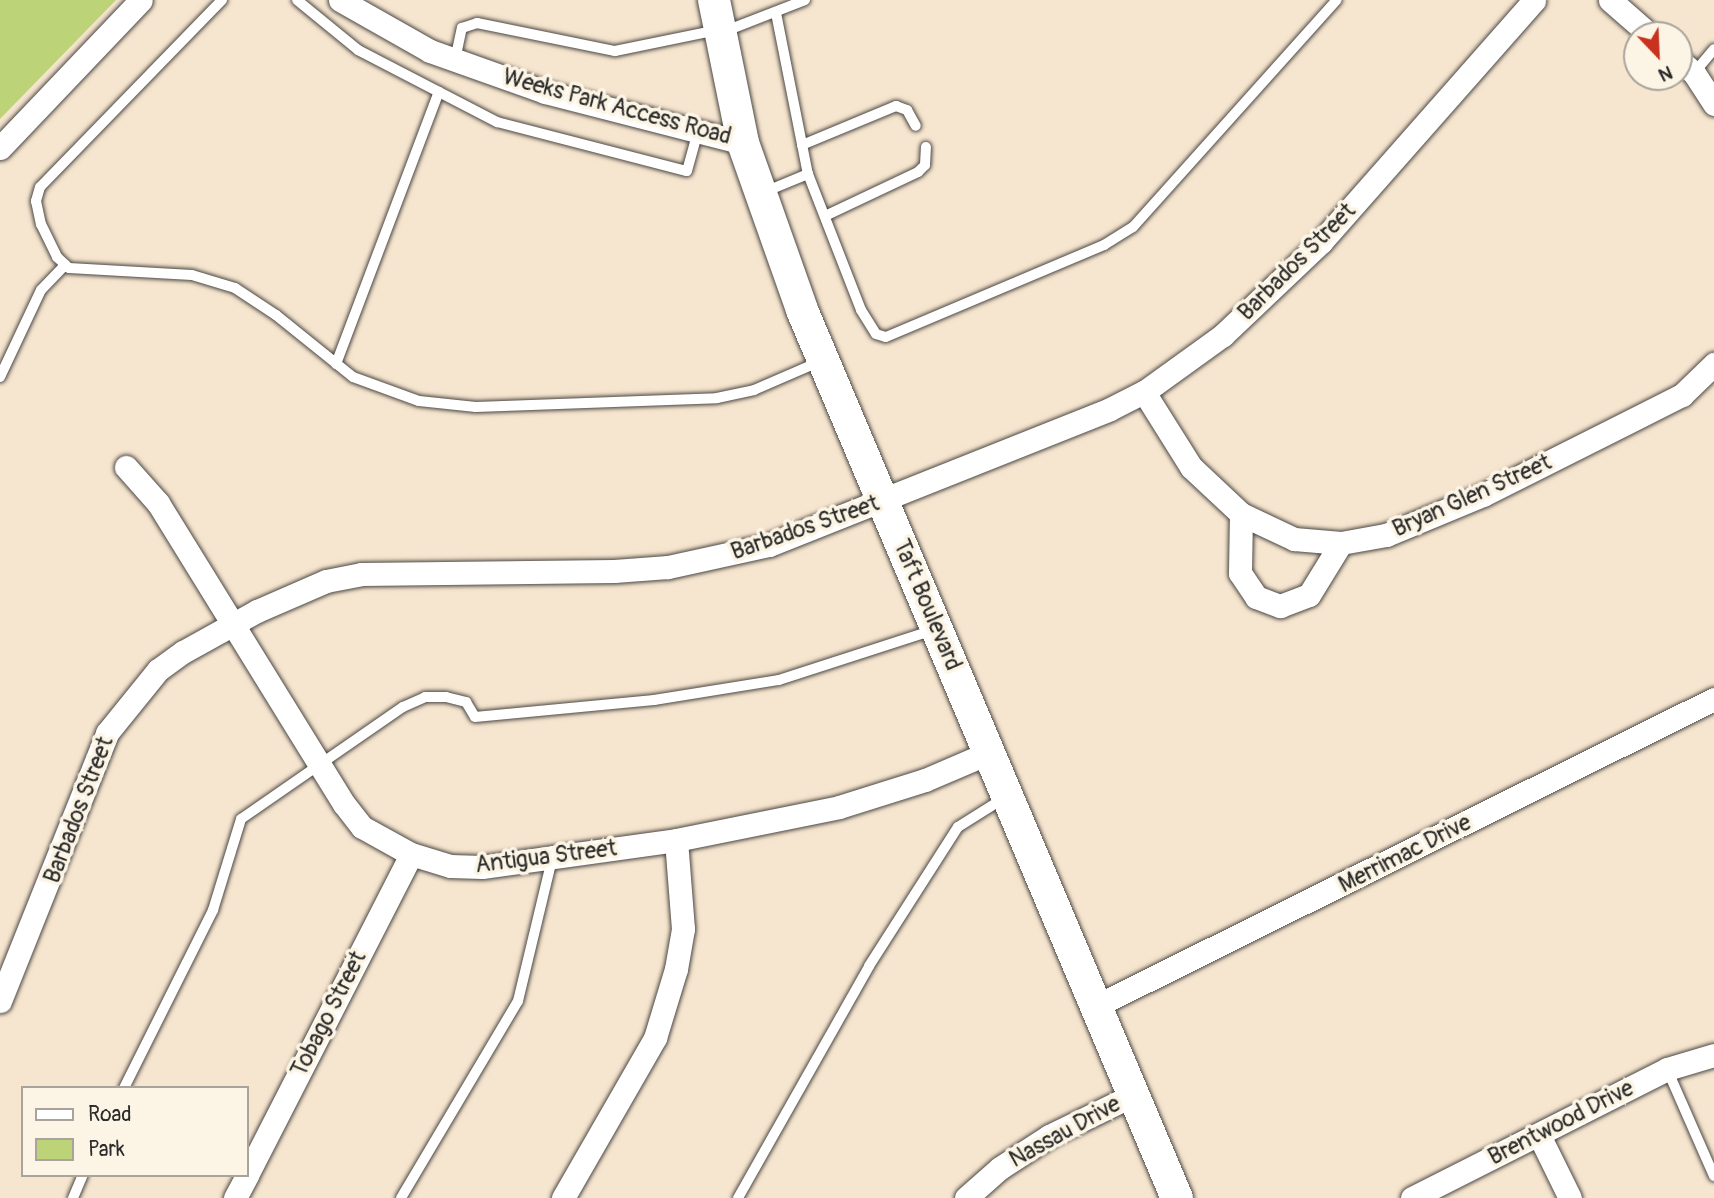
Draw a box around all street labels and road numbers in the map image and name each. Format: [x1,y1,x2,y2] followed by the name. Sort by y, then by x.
[500,63,734,151] street label: Weeks Park Access Road
[1233,198,1361,326] street label: Barbados Street
[1388,449,1556,543] street label: Bryan Glen Street
[727,490,883,566] street label: Barbados Street
[887,535,967,675] street label: Taft Boulevard
[38,733,120,887] street label: Barbados Street
[1334,809,1476,899] street label: Merrimac Drive
[474,835,618,879] street label: Antigua Street
[286,947,372,1081] street label: Tobago Street
[1484,1075,1638,1171] street label: Brentwood Drive
[1005,1090,1125,1174] street label: Nassau Drive

